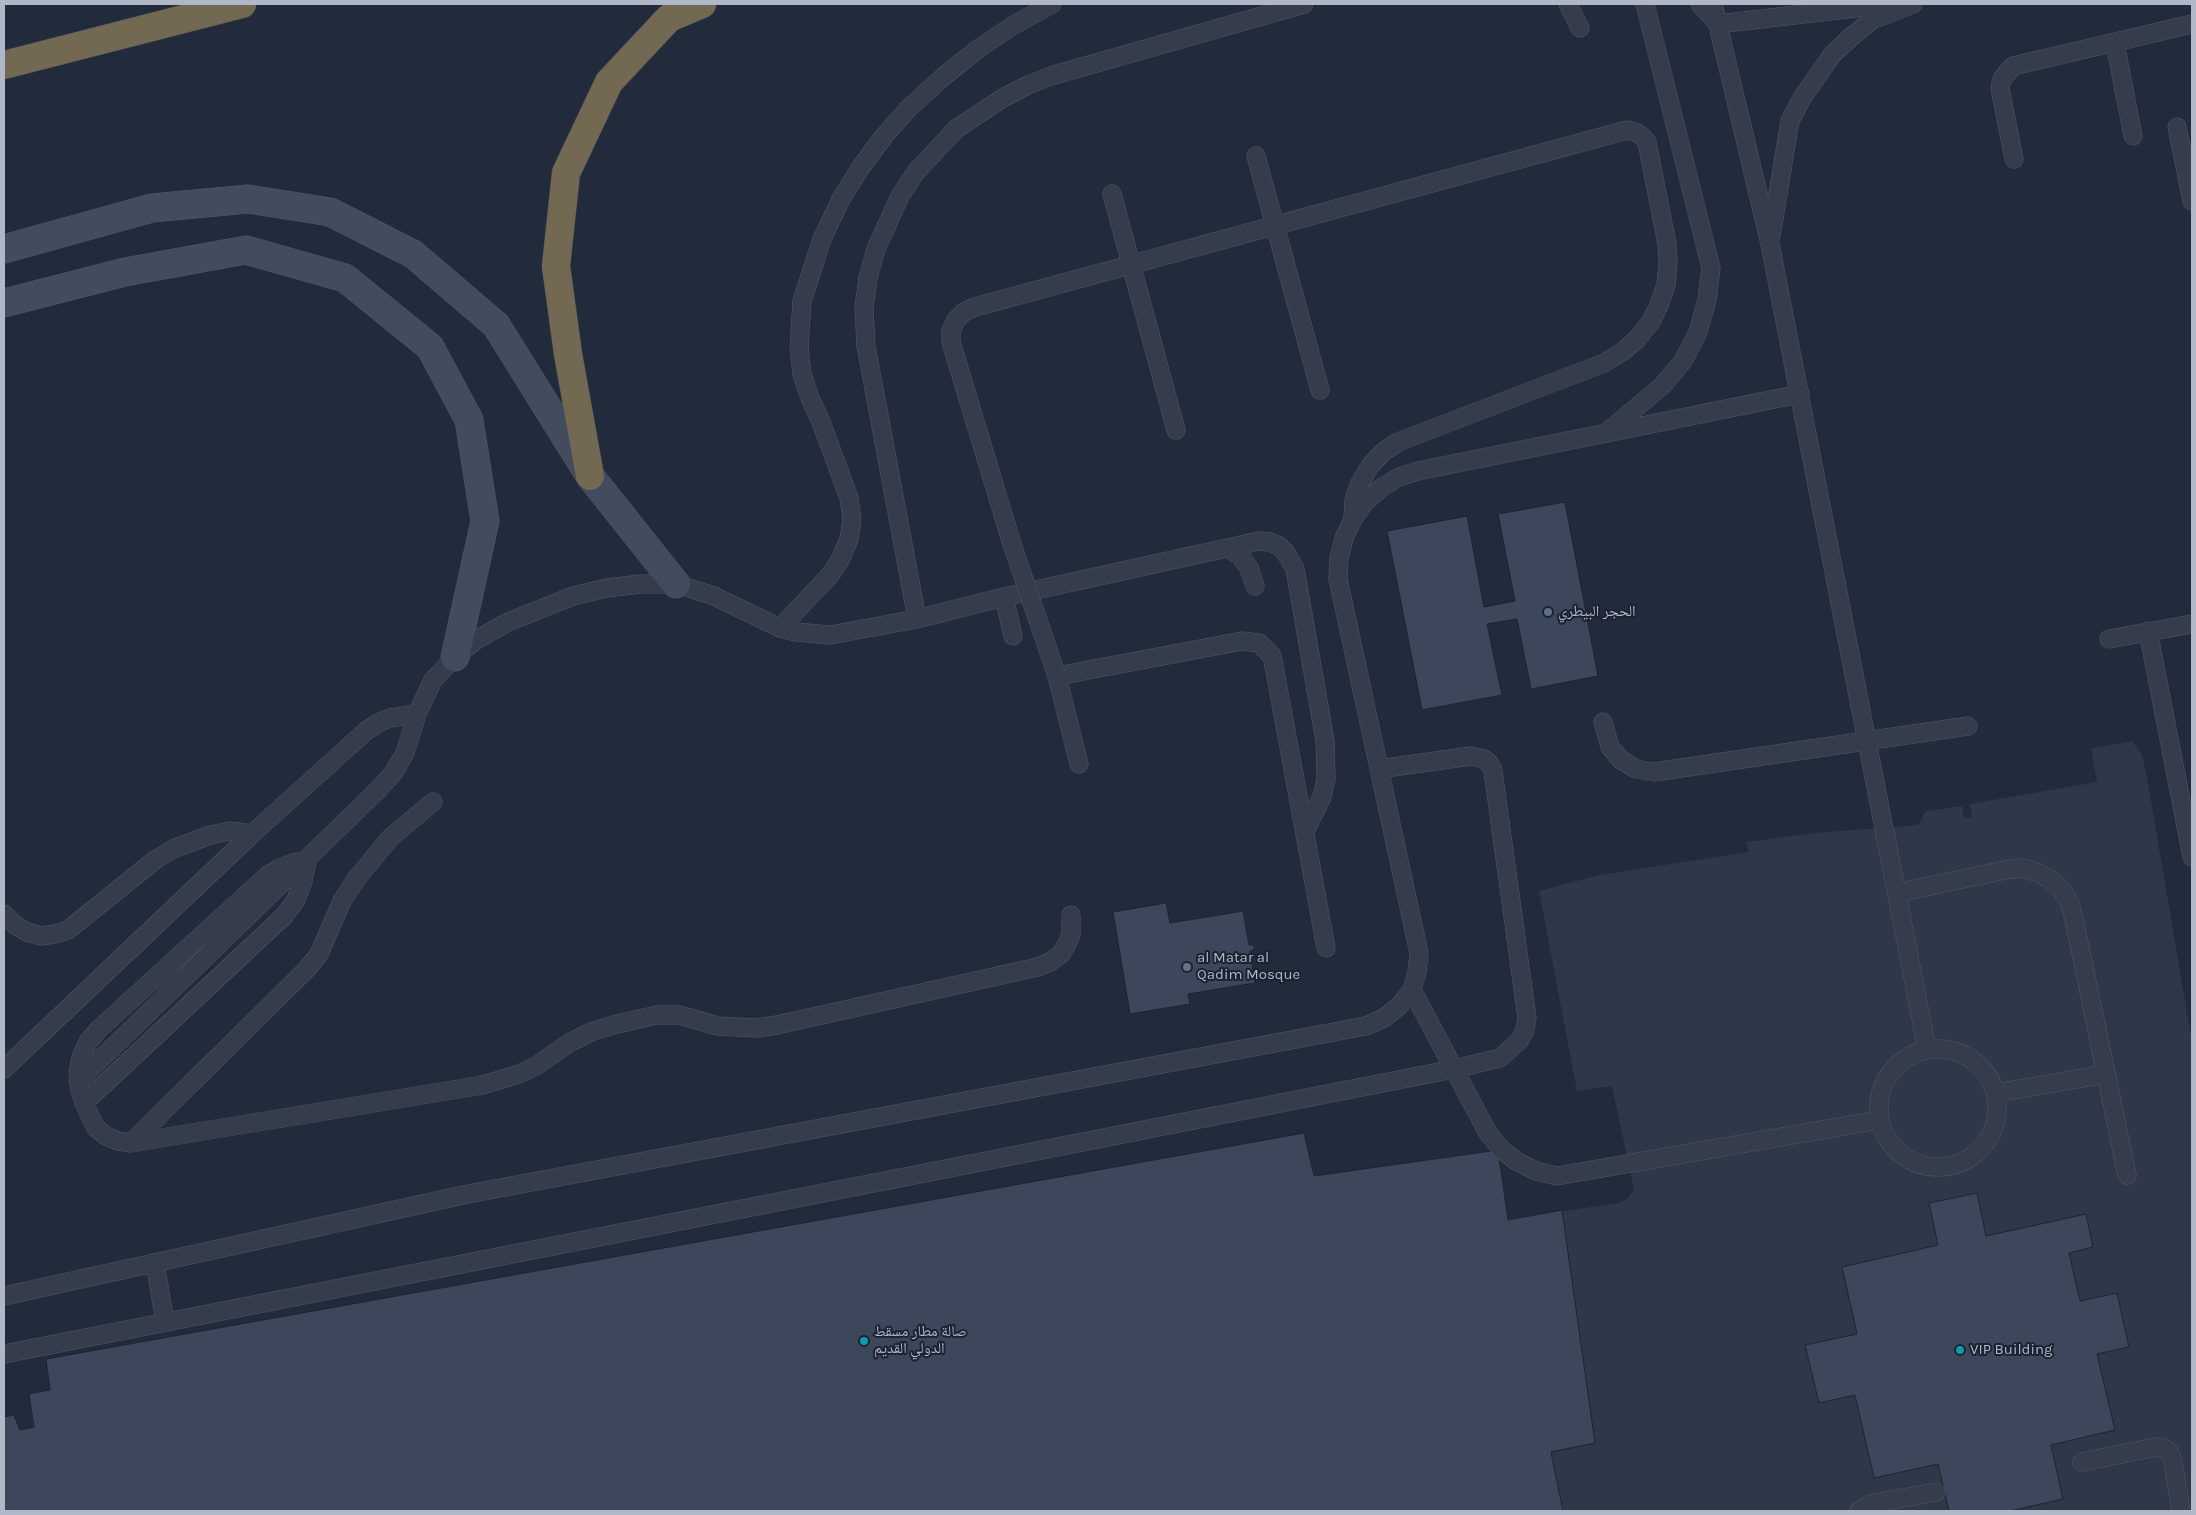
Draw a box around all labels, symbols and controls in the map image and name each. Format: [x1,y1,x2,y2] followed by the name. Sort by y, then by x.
[1558,603,1636,621] place label: الحجر البيطري
[1542,606,1554,618] marker: الحجر البيطري
[1197,949,1300,984] place label: al Matar al Qadim Mosque
[1181,961,1193,973] marker: al Matar al Qadim Mosque
[874,1323,967,1358] place label: صالة مطار مسقط الدولي القديم
[858,1335,870,1347] marker: صالة مطار مسقط الدولي القديم
[1970,1341,2052,1359] place label: VIP Building
[1954,1344,1966,1356] marker: VIP Building

